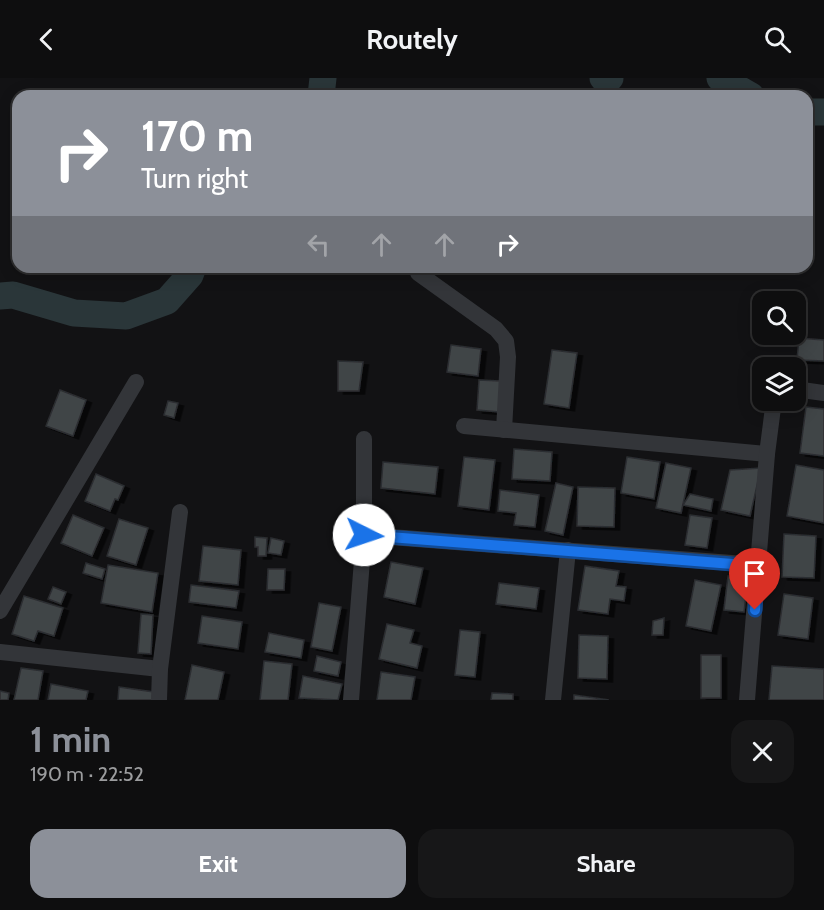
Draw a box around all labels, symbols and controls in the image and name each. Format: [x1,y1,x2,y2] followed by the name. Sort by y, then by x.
[30,23,63,56] icon: back
[366,23,458,56] text: Routely
[761,23,794,56] icon: search
[141,110,253,162] text: 170 m
[42,114,120,192] icon: right
[141,162,248,195] text: Turn right
[302,228,335,261] icon: left
[365,228,398,261] icon: ahead
[428,228,461,261] icon: ahead
[491,228,524,261] icon: right
[752,291,806,411] map controls
[752,291,806,345] button: search
[752,357,806,411] button: layers
[332,503,396,567] position arrow
[729,548,780,610] pin
[738,557,771,590] icon: arrive
[30,717,111,761] text: 1 min
[731,720,794,783] button: close
[30,762,144,786] text: 190 m · 22:52
[30,829,406,898] button: Exit
[418,829,794,898] button: Share

